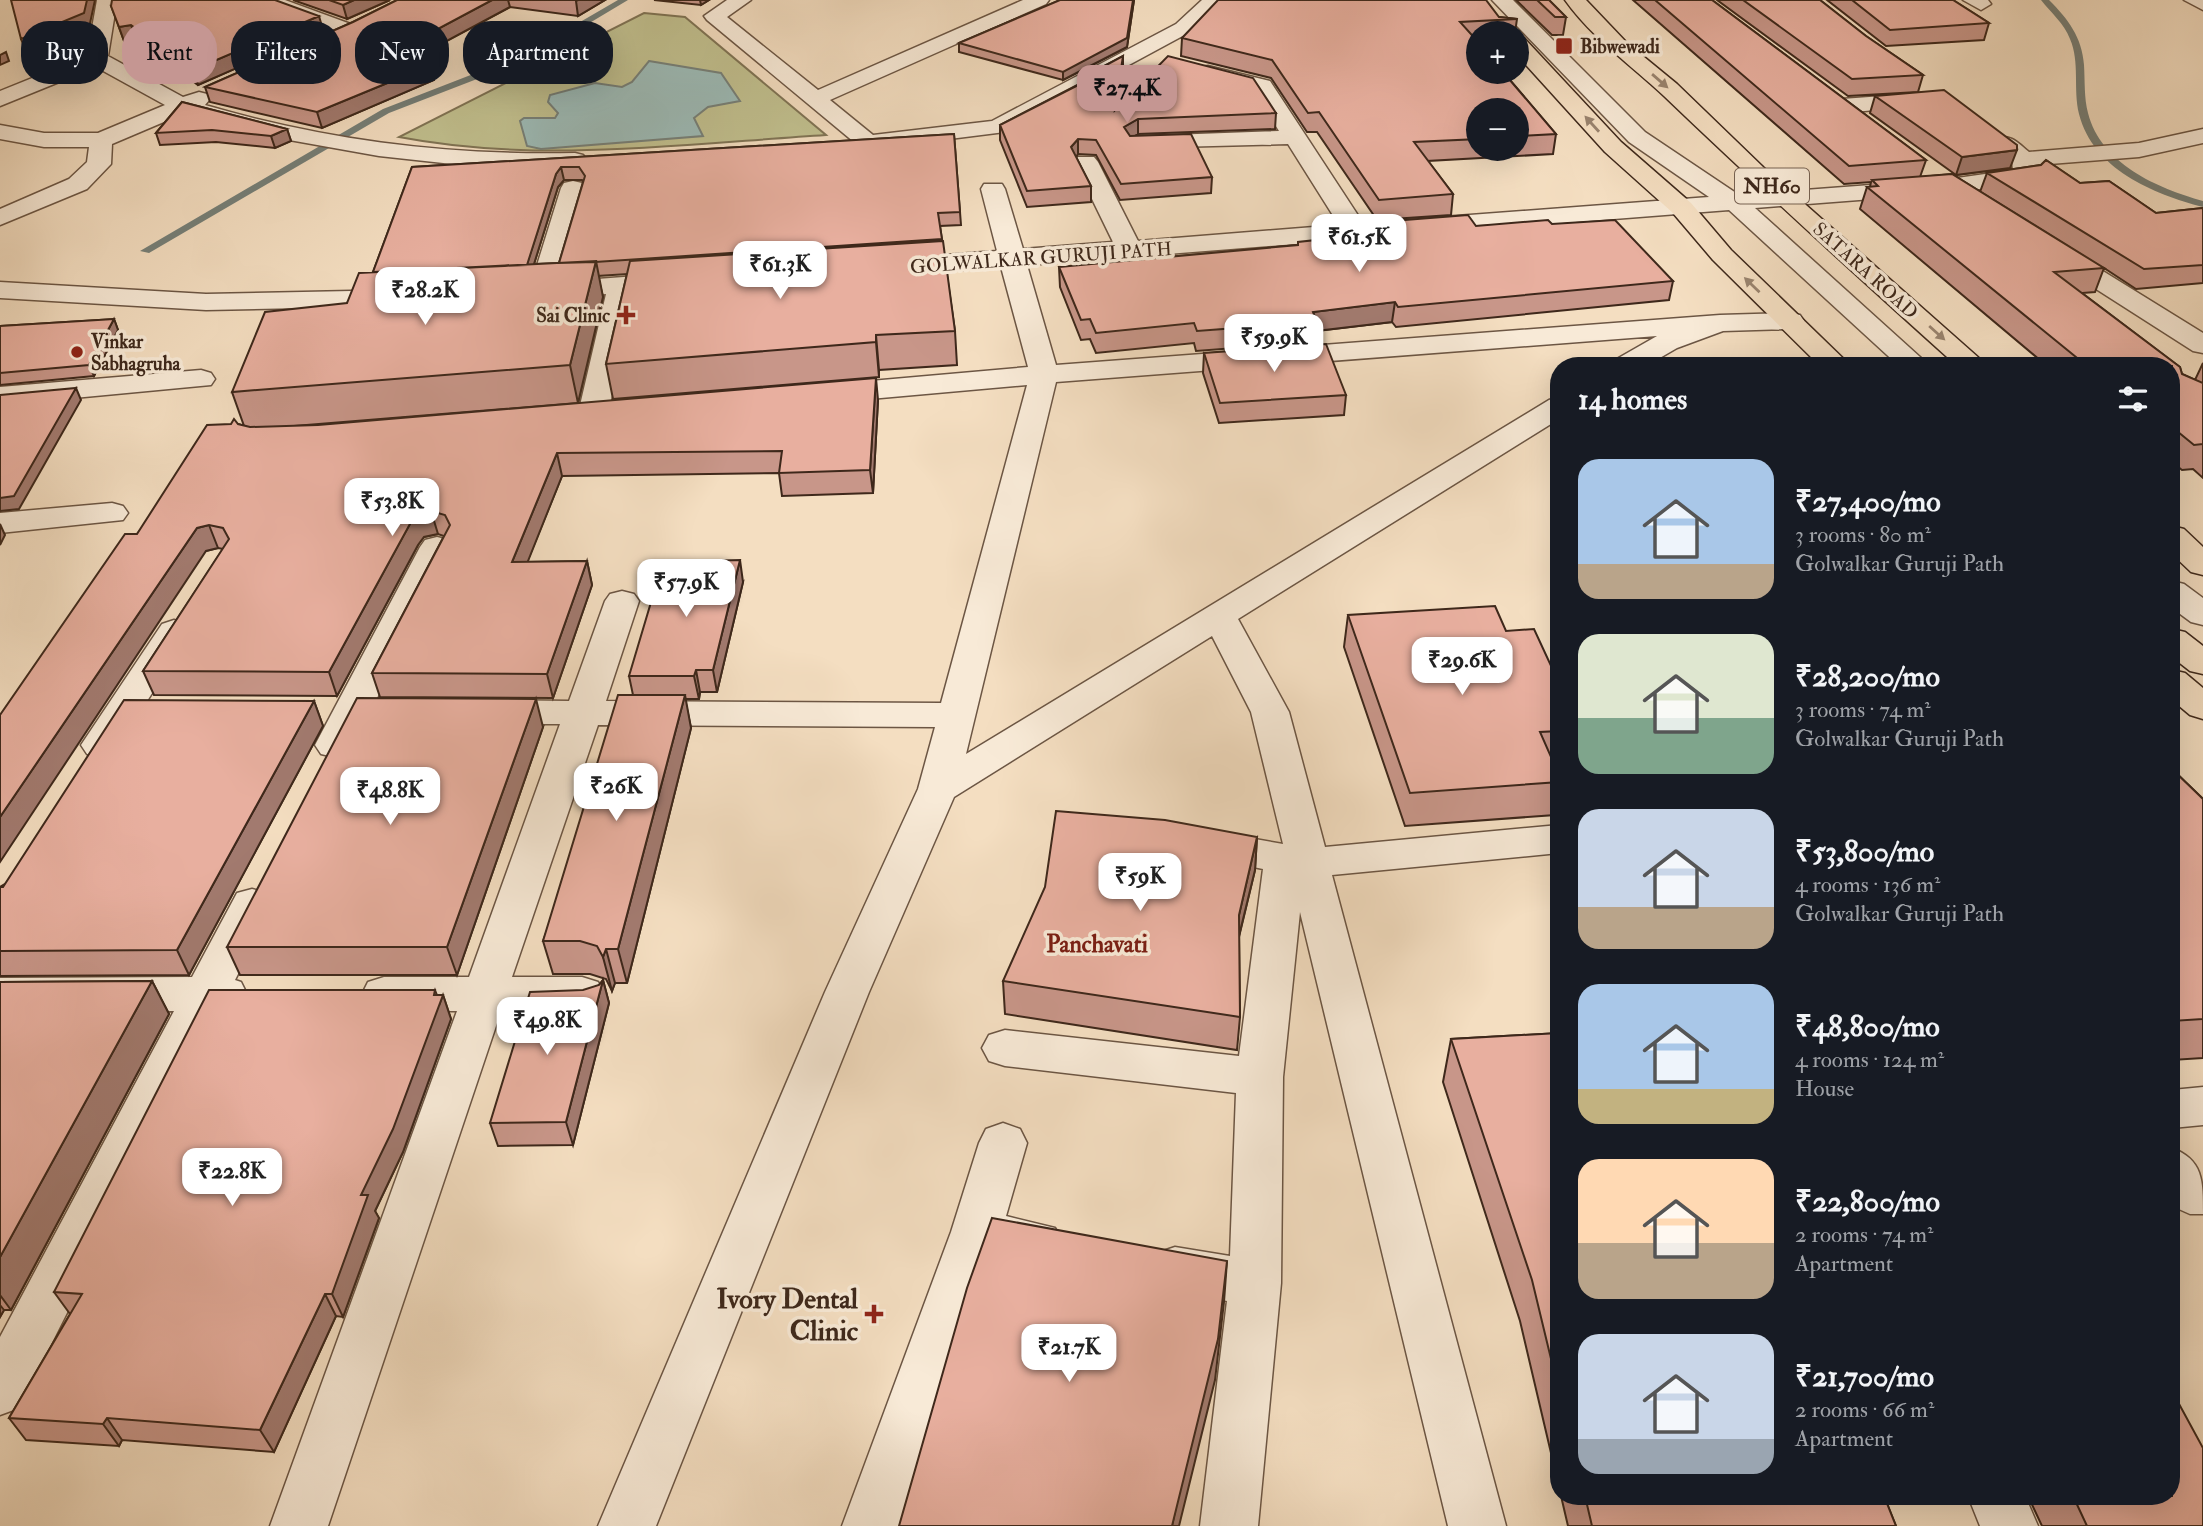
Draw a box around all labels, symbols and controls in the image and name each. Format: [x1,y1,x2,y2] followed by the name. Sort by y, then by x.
[21,21,108,84] chip: Buy
[122,21,217,84] chip: Rent
[231,21,341,84] chip: Filters
[355,21,449,84] chip: New
[463,21,613,84] chip: Apartment
[1466,21,1529,161] map controls
[1466,21,1529,84] button: +
[1580,35,1660,59] place label: Bibwewadi
[1554,36,1574,56] marker: Bibwewadi
[1070,66,1184,125] pin: ₹27.4K
[1093,73,1161,102] text: ₹27.4K
[1651,73,1669,89] one-way arrow
[1466,98,1529,161] button: −
[1584,115,1600,133] one-way arrow
[1735,168,1809,204] road number: NH60
[1302,215,1416,274] pin: ₹61.5K
[1808,217,1923,324] street label: SATARA ROAD
[1327,222,1391,251] text: ₹61.5K
[909,237,1173,279] street label: GOLWALKAR GURUJI PATH
[723,242,837,301] pin: ₹61.3K
[749,249,811,278] text: ₹61.3K
[368,268,482,327] pin: ₹28.2K
[391,275,459,304] text: ₹28.2K
[1744,276,1761,293] one-way arrow
[536,304,610,328] place label: Sai Clinic
[616,305,636,325] marker: Sai Clinic
[1217,314,1331,374] pin: ₹59.9K
[1240,322,1308,351] text: ₹59.9K
[1928,324,1945,340] one-way arrow
[90,330,182,377] place label: Vinkar Sabhagruha
[69,344,85,360] marker: Vinkar Sabhagruha
[2114,380,2152,418] icon: filters
[1578,381,1687,418] text: 14 homes
[335,478,449,538] pin: ₹53.8K
[1795,483,1941,520] text: ₹27,400/mo
[360,486,424,515] text: ₹53.8K
[1634,487,1718,571] icon: home
[1795,520,1931,549] text: 3 rooms · 80 m²
[1795,549,2004,578] text: Golwalkar Guruji Path
[629,560,743,619] pin: ₹57.9K
[653,567,719,596] text: ₹57.9K
[1405,638,1519,697] pin: ₹29.6K
[1428,645,1496,674] text: ₹29.6K
[1795,658,1940,695] text: ₹28,200/mo
[1634,662,1718,746] icon: home
[1795,695,1931,724] text: 3 rooms · 74 m²
[1795,724,2004,753] text: Golwalkar Guruji Path
[575,764,657,823] pin: ₹26K
[333,768,447,827] pin: ₹48.8K
[590,771,642,800] text: ₹26K
[356,775,424,804] text: ₹48.8K
[1795,833,1934,870] text: ₹53,800/mo
[1634,837,1718,921] icon: home
[1099,853,1181,913] pin: ₹59K
[1114,861,1166,890] text: ₹59K
[1795,870,1941,899] text: 4 rooms · 136 m²
[1795,899,2004,928] text: Golwalkar Guruji Path
[1046,929,1148,960] district label: Panchavati
[490,998,604,1057] pin: ₹49.8K
[513,1005,581,1034] text: ₹49.8K
[1795,1008,1940,1045] text: ₹48,800/mo
[1634,1012,1718,1096] icon: home
[1795,1045,1944,1074] text: 4 rooms · 124 m²
[1795,1074,1854,1103] text: House
[175,1148,289,1208] pin: ₹22.8K
[198,1156,266,1185] text: ₹22.8K
[1795,1183,1940,1220] text: ₹22,800/mo
[1634,1187,1718,1271] icon: home
[1795,1220,1934,1249] text: 2 rooms · 74 m²
[1795,1249,1893,1278] text: Apartment
[717,1282,859,1349] place label: Ivory Dental Clinic
[864,1304,884,1324] marker: Ivory Dental Clinic
[1012,1324,1126,1384] pin: ₹21.7K
[1037,1332,1101,1361] text: ₹21.7K
[1795,1358,1934,1395] text: ₹21,700/mo
[1634,1362,1718,1446] icon: home
[1795,1395,1934,1424] text: 2 rooms · 66 m²
[1795,1424,1893,1453] text: Apartment

